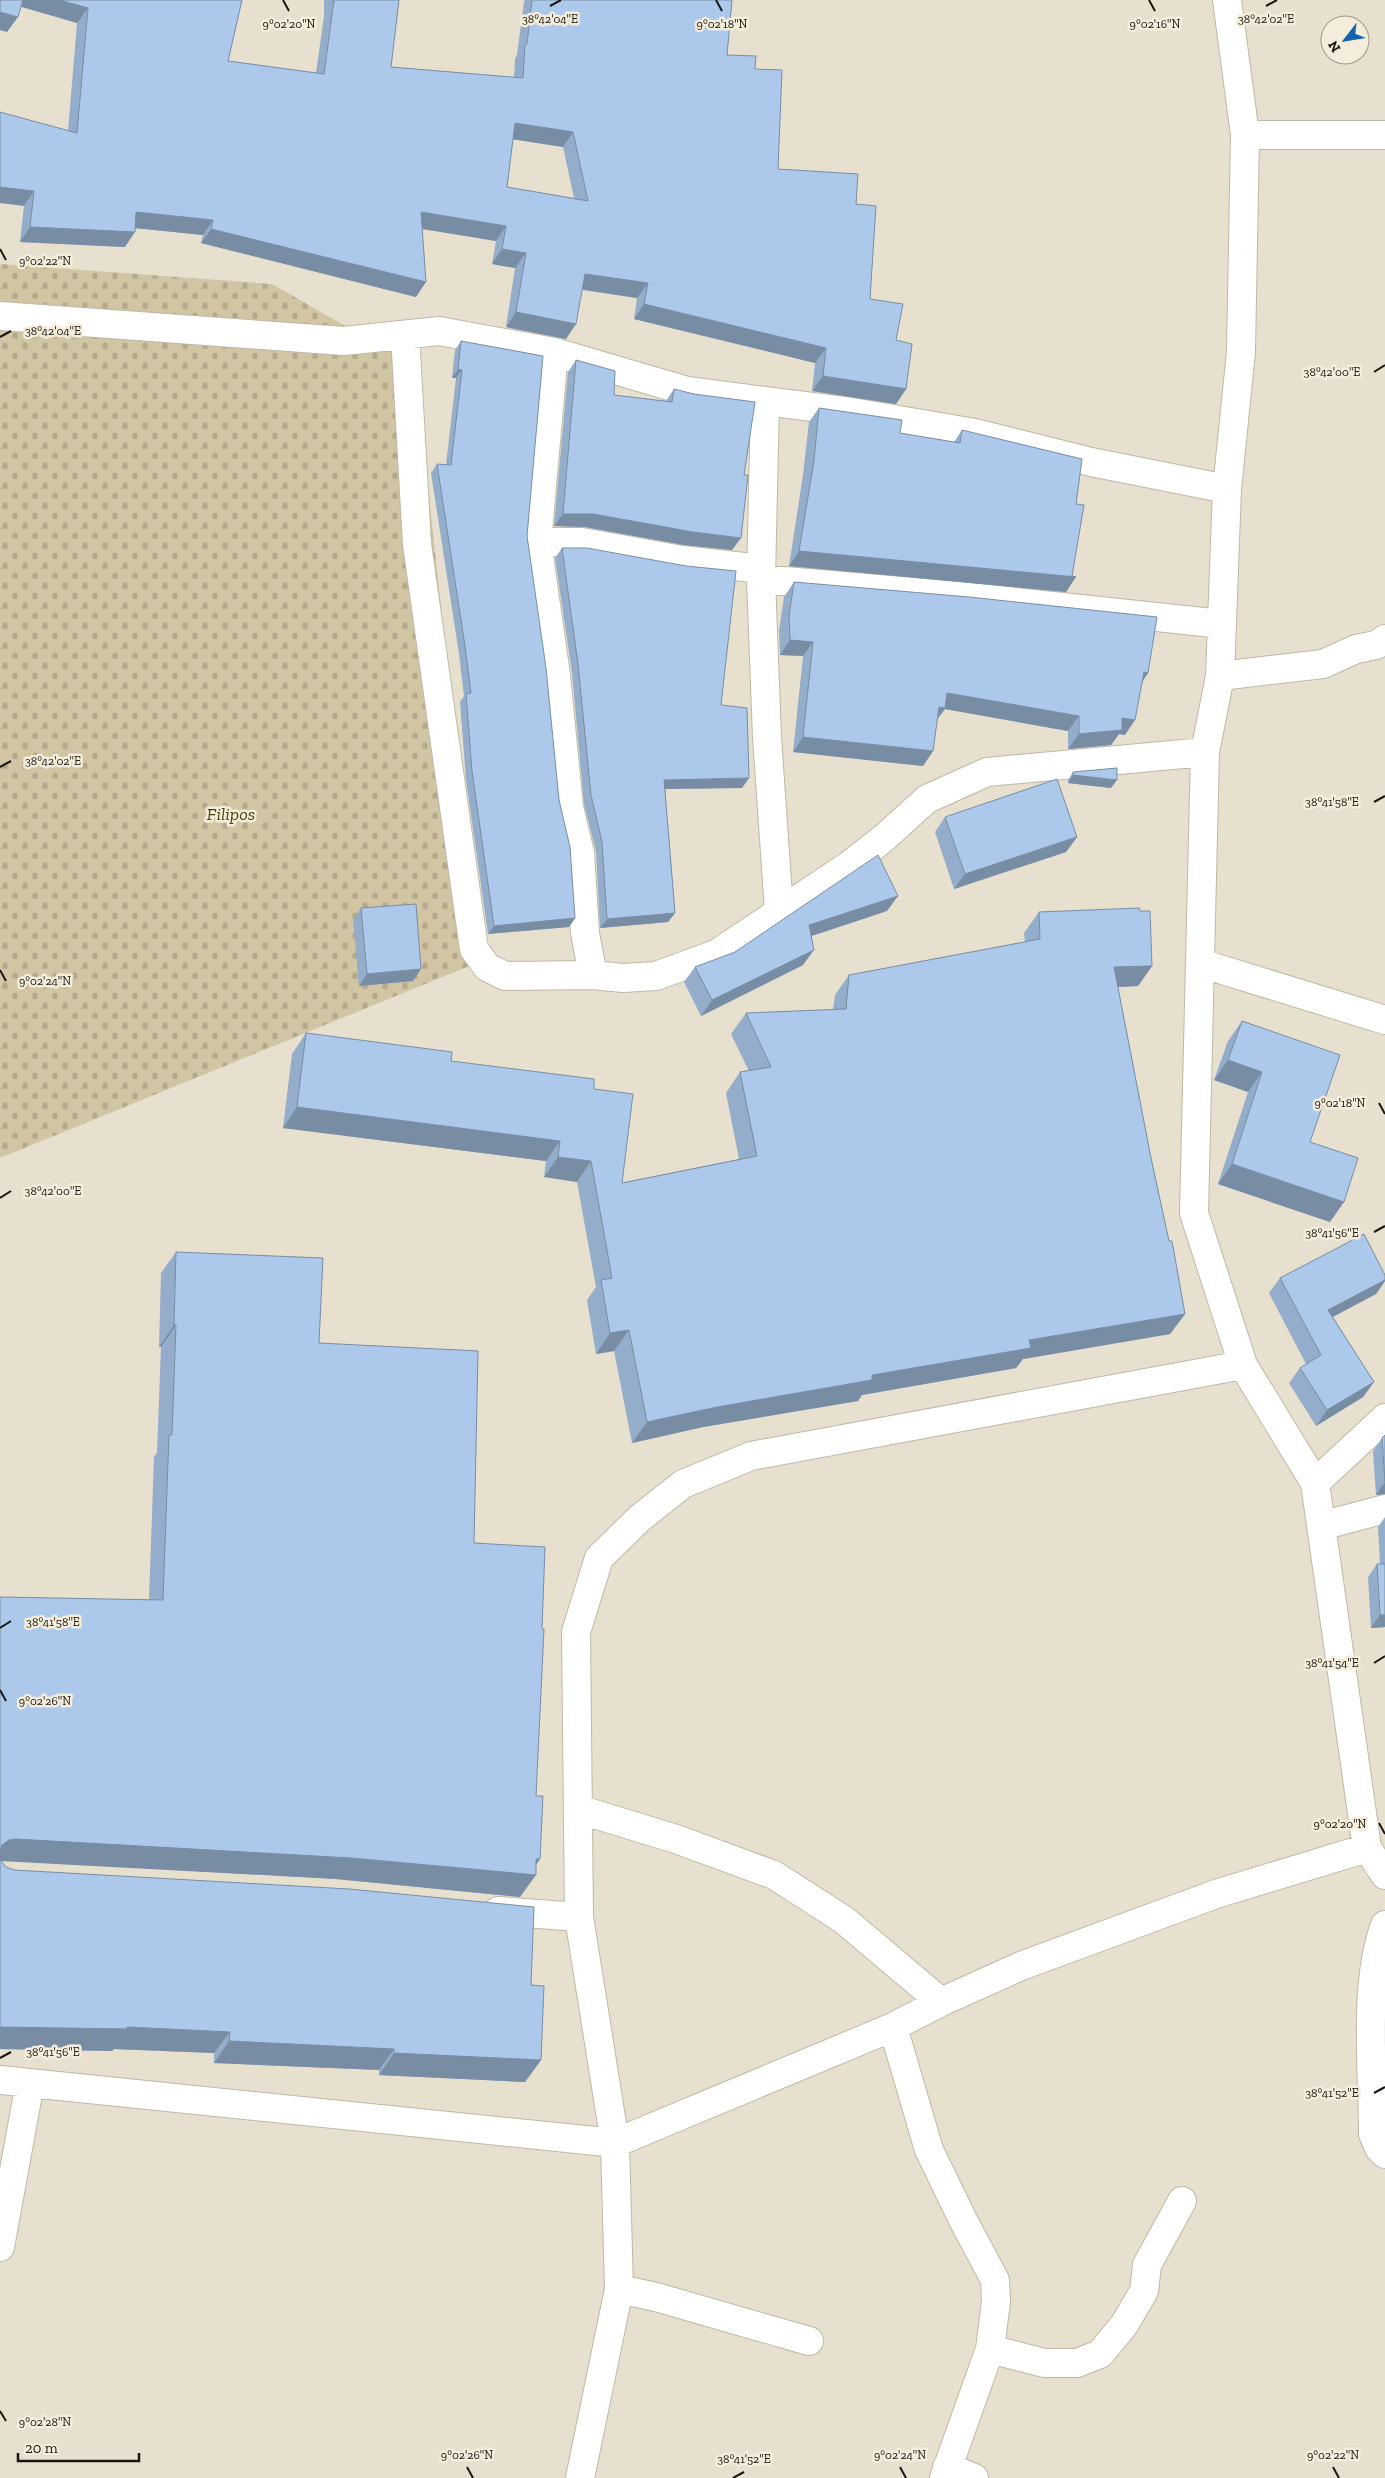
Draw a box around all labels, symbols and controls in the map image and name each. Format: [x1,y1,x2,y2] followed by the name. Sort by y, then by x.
[522,12,578,26] text: 38°42'04"E
[1238,12,1294,26] text: 38°42'02"E
[1320,15,1370,65] north arrow
[263,17,316,31] text: 9°02'20"N
[697,17,748,31] text: 9°02'18"N
[1130,17,1181,31] text: 9°02'16"N
[1324,37,1344,55] text: N
[19,254,71,268] text: 9°02'22"N
[25,324,81,338] text: 38°42'04"E
[1304,365,1360,379] text: 38°42'00"E
[25,754,81,768] text: 38°42'02"E
[1305,795,1359,809] text: 38°41'58"E
[207,803,255,825] park label: Filipos
[19,974,71,988] text: 9°02'24"N
[1315,1096,1366,1110] text: 9°02'18"N
[25,1184,81,1198] text: 38°42'00"E
[1305,1226,1359,1240] text: 38°41'56"E
[26,1615,80,1629] text: 38°41'58"E
[1305,1656,1359,1670] text: 38°41'54"E
[19,1694,71,1708] text: 9°02'26"N
[1314,1817,1367,1831] text: 9°02'20"N
[26,2045,80,2059] text: 38°41'56"E
[1305,2086,1359,2100] text: 38°41'52"E
[19,2415,71,2429] text: 9°02'28"N
[18,2430,139,2462] scale bar
[25,2439,58,2457] text: 20 m
[441,2448,493,2462] text: 9°02'26"N
[874,2448,926,2462] text: 9°02'24"N
[1307,2448,1359,2462] text: 9°02'22"N
[717,2452,771,2466] text: 38°41'52"E

